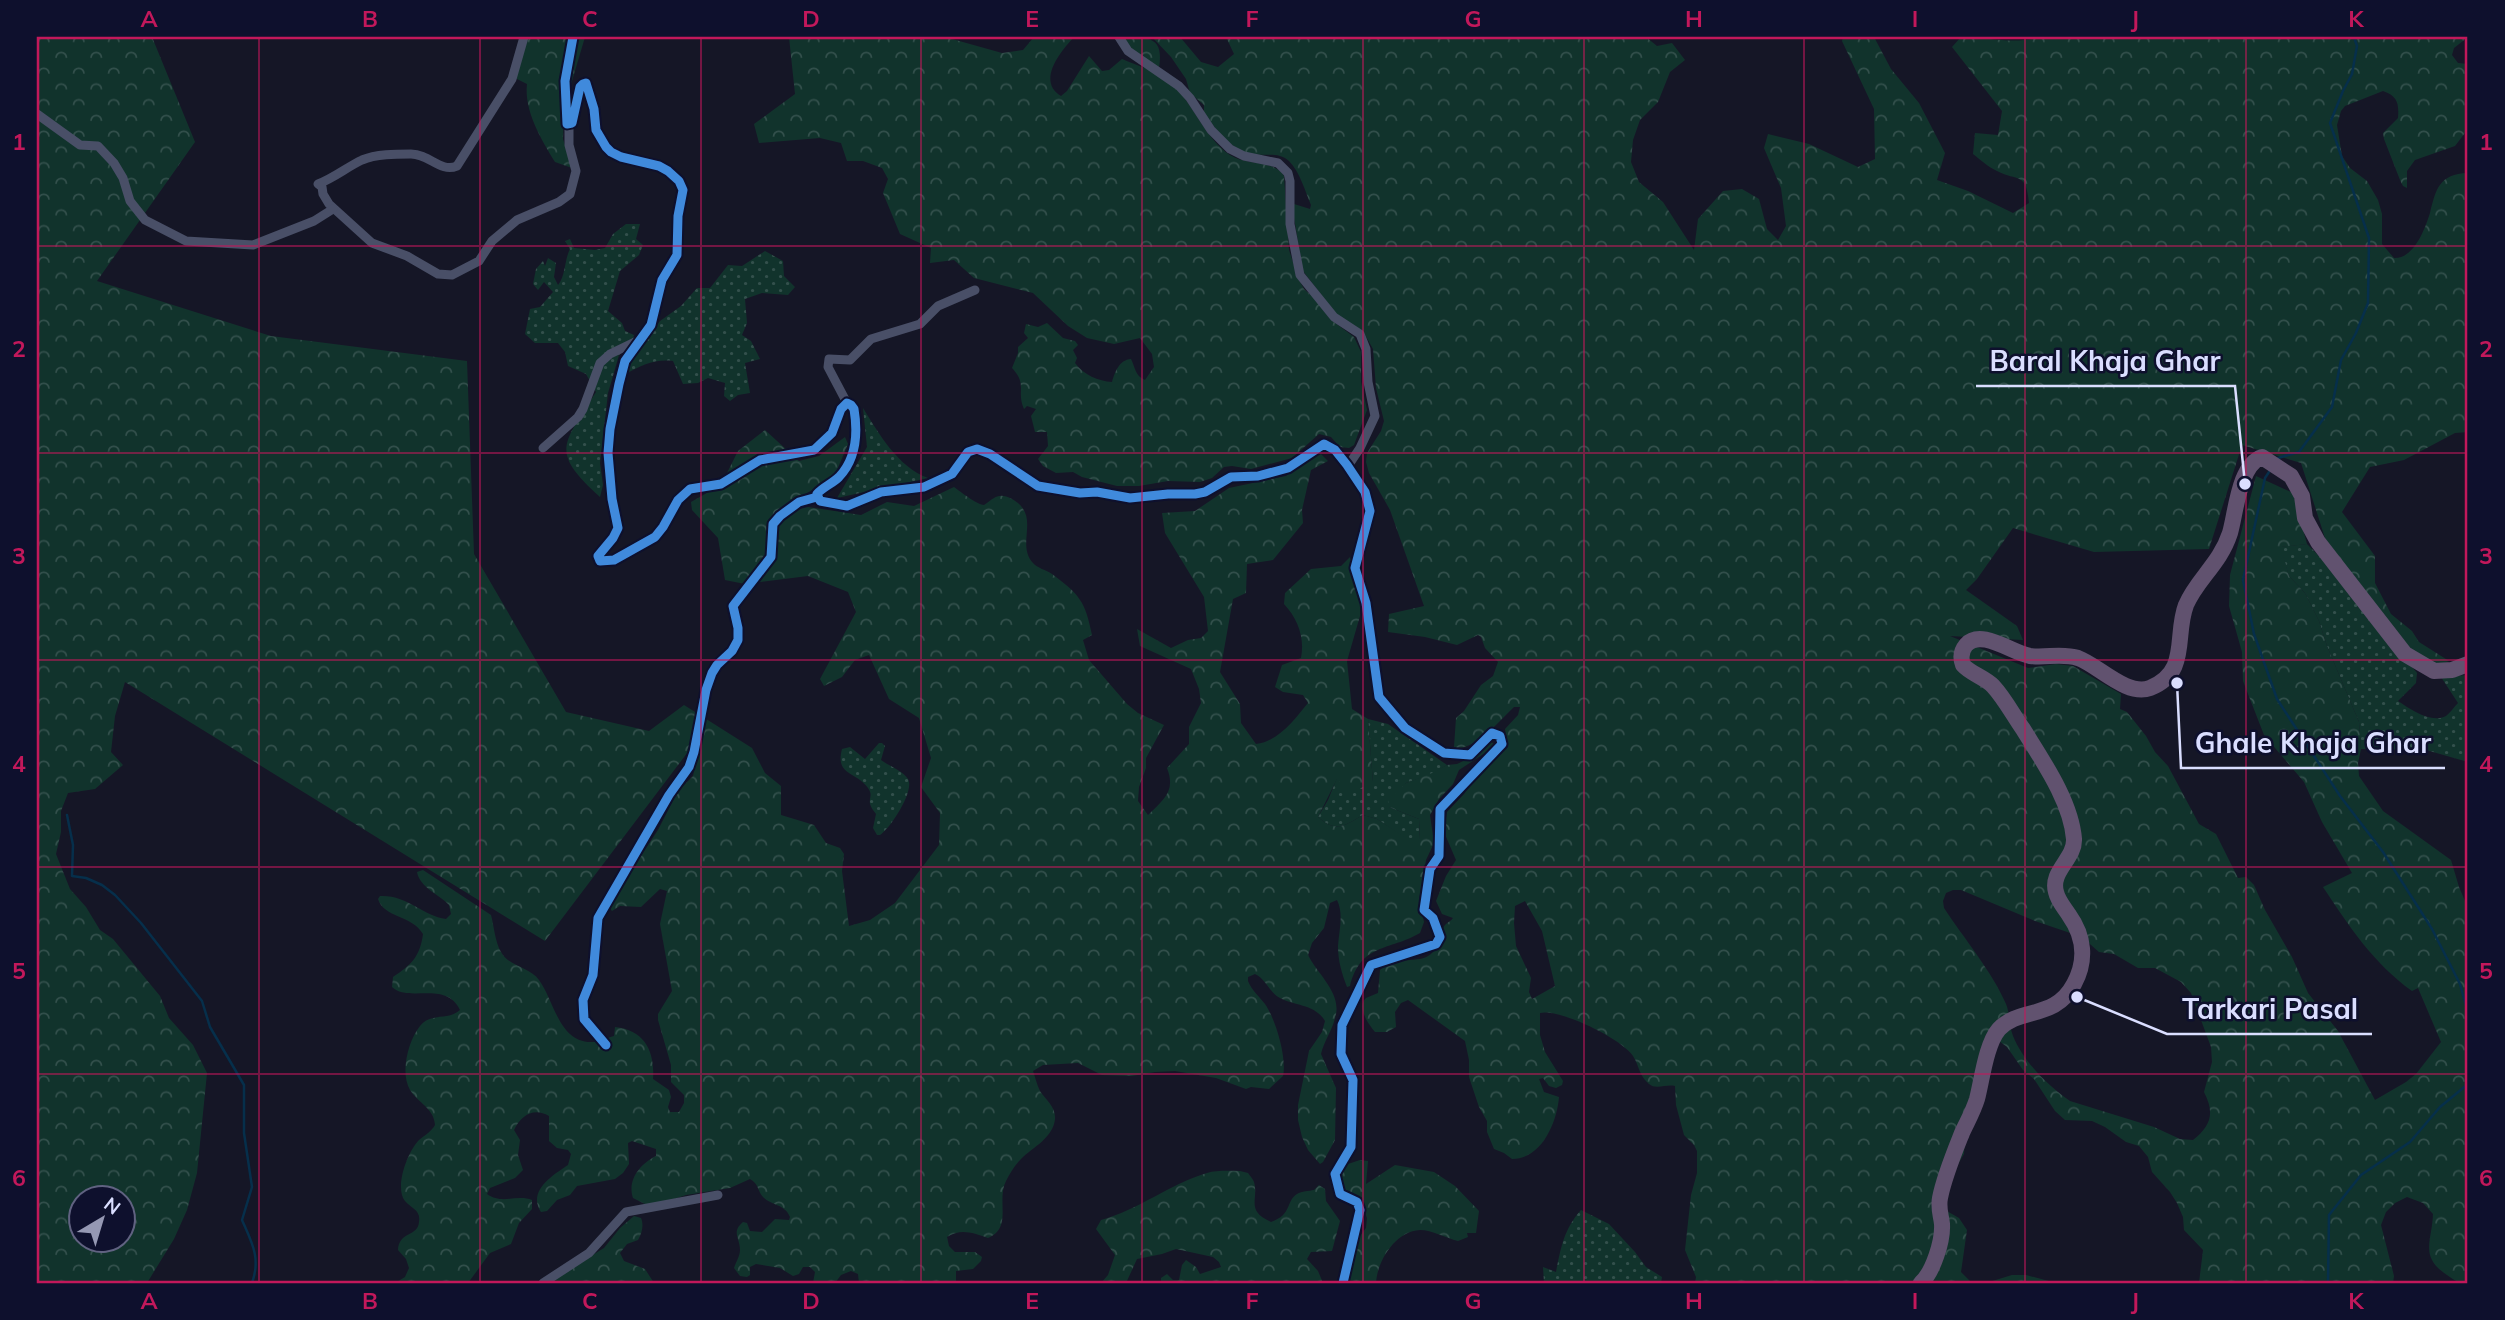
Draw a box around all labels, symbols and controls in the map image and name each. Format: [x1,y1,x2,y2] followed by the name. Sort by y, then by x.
[140,4,158,33] text: A
[362,4,378,33] text: B
[582,4,598,33] text: C
[802,4,820,33] text: D
[1025,4,1039,33] text: E
[1245,4,1259,33] text: F
[1464,4,1482,33] text: G
[1685,4,1703,33] text: H
[1912,4,1918,33] text: I
[2131,4,2139,33] text: J
[2348,4,2365,33] text: K
[12,127,26,156] text: 1
[2479,127,2493,156] text: 1
[12,334,26,363] text: 2
[2479,334,2493,363] text: 2
[1976,337,2235,386] callout: Baral Khaja Ghar
[1989,343,2221,378] text: Baral Khaja Ghar
[12,541,26,570] text: 3
[2479,541,2493,570] text: 3
[2181,719,2445,768] callout: Ghale Khaja Ghar
[2195,725,2431,760] text: Ghale Khaja Ghar
[12,749,26,778] text: 4
[2479,749,2493,778] text: 4
[12,956,26,985] text: 5
[2479,956,2493,985] text: 5
[2167,985,2372,1034] callout: Tarkari Pasal
[2182,991,2358,1026] text: Tarkari Pasal
[12,1163,26,1192] text: 6
[2479,1163,2493,1192] text: 6
[66,1184,136,1254] north arrow
[99,1192,126,1219] text: N
[140,1286,158,1315] text: A
[362,1286,378,1315] text: B
[582,1286,598,1315] text: C
[802,1286,820,1315] text: D
[1025,1286,1039,1315] text: E
[1245,1286,1259,1315] text: F
[1464,1286,1482,1315] text: G
[1685,1286,1703,1315] text: H
[1912,1286,1918,1315] text: I
[2131,1286,2139,1315] text: J
[2348,1286,2365,1315] text: K

